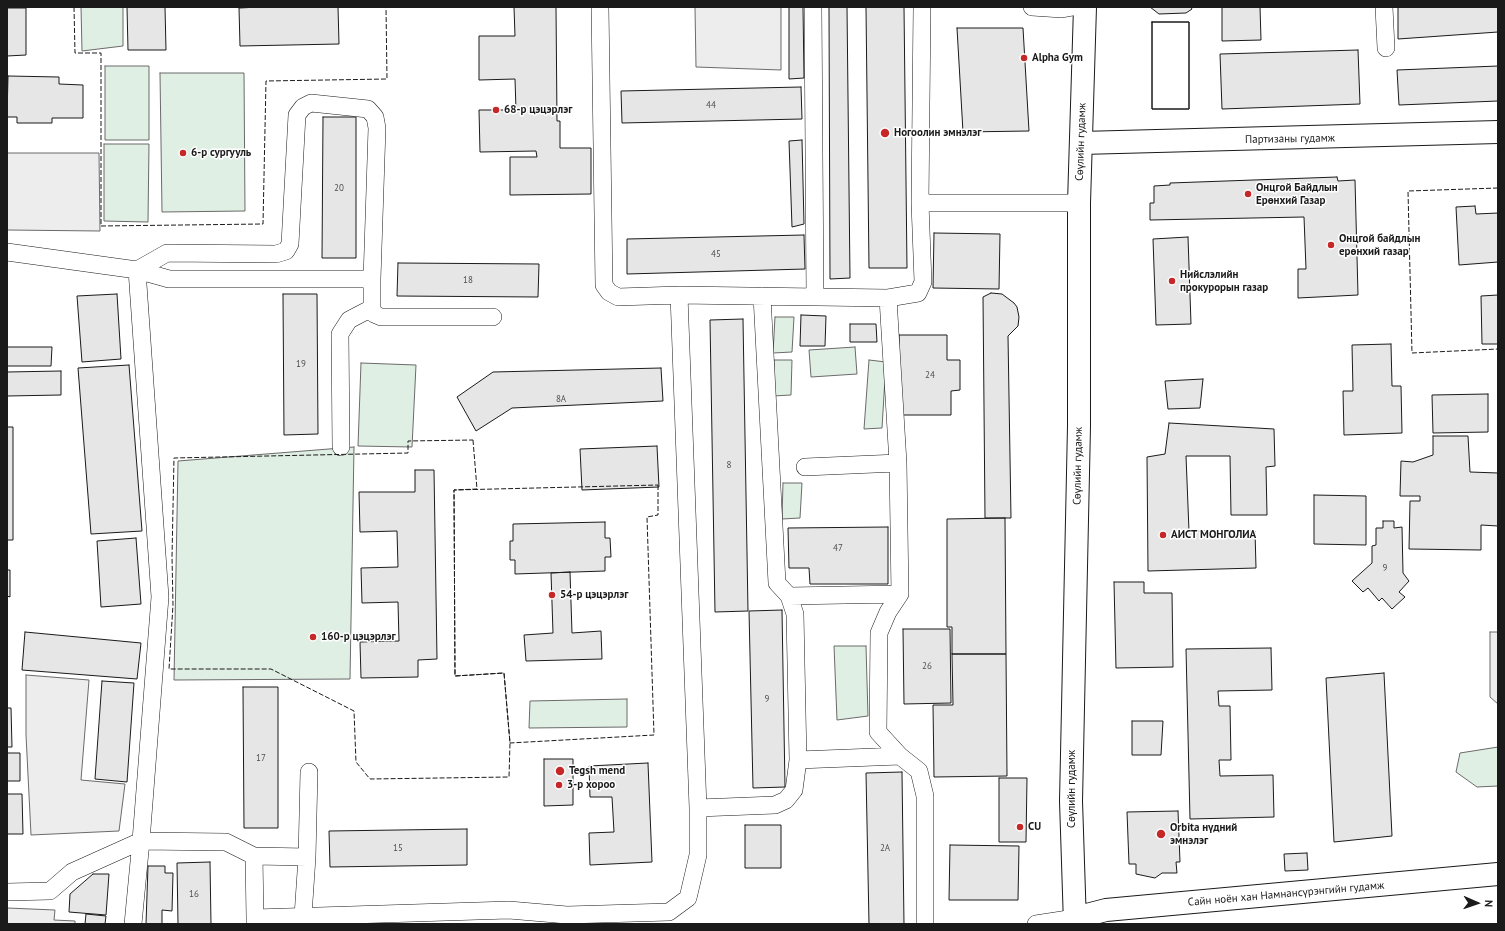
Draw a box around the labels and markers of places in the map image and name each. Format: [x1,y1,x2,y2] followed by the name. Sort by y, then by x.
[1032,51,1083,65] place label: Alpha Gym
[1019,53,1029,63] marker: Alpha Gym
[504,103,572,117] place label: 68-р цэцэрлэг
[491,105,501,115] marker: 68-р цэцэрлэг
[894,126,981,140] place label: Ногоолин эмнэлэг
[879,127,891,139] marker: Ногоолин эмнэлэг
[191,146,251,160] place label: 6-р сургууль
[178,148,188,158] marker: 6-р сургууль
[1256,181,1338,207] place label: Онцгой Байдлын Ерөнхий Газар
[1243,189,1253,199] marker: Онцгой Байдлын Ерөнхий Газар
[1339,232,1420,258] place label: Онцгой байдлын ерөнхий газар
[1326,240,1336,250] marker: Онцгой байдлын ерөнхий газар
[1180,268,1268,294] place label: Нийслэлийн прокурорын газар
[1167,276,1177,286] marker: Нийслэлийн прокурорын газар
[1171,528,1256,542] place label: АИСТ МОНГОЛИА
[1158,530,1168,540] marker: АИСТ МОНГОЛИА
[560,588,628,602] place label: 54-р цэцэрлэг
[547,590,557,600] marker: 54-р цэцэрлэг
[321,630,396,644] place label: 160-р цэцэрлэг
[308,632,318,642] marker: 160-р цэцэрлэг
[569,764,625,778] place label: Tegsh mend
[554,765,566,777] marker: Tegsh mend
[567,778,615,792] place label: 3-р хороо
[554,780,564,790] marker: 3-р хороо
[1028,820,1041,834] place label: CU
[1170,821,1237,847] place label: Orbita нүдний эмнэлэг
[1015,822,1025,832] marker: CU
[1155,828,1167,840] marker: Orbita нүдний эмнэлэг

